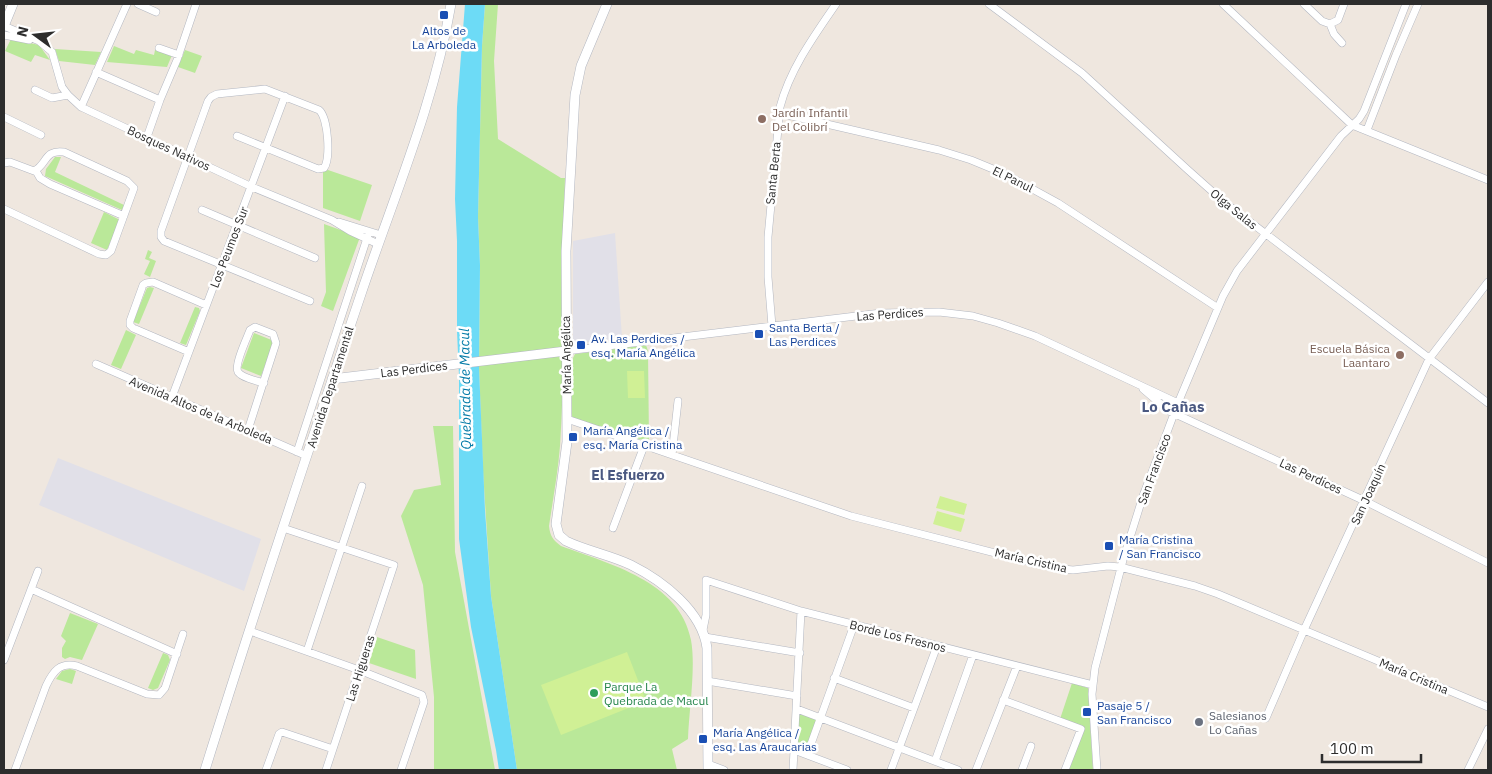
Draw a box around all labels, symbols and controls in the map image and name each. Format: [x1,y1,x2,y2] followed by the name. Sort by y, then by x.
[438,9,450,21] marker: Altos de La Arboleda
[10,10,60,60] north arrow
[412,23,477,52] place label: Altos de La Arboleda
[12,24,32,39] text: N
[772,105,848,134] place label: Jardín Infantil Del Colibrí
[756,113,768,125] marker: Jardín Infantil Del Colibrí
[125,122,213,174] street label: Bosques Nativos
[762,140,784,205] street label: Santa Berta
[990,163,1036,195] street label: El Panul
[1207,185,1261,233] street label: Olga Salas
[207,204,252,290] street label: Los Peumos Sur
[856,304,924,324] street label: Las Perdices
[558,315,574,395] street label: María Angélica
[769,320,840,349] place label: Santa Berta / Las Perdices
[303,324,357,450] street label: Avenida Departamental
[455,328,475,450] water label: Quebrada de Macul
[753,328,765,340] marker: Santa Berta / Las Perdices
[591,331,696,360] place label: Av. Las Perdices / esq. María Angélica
[575,339,587,351] marker: Av. Las Perdices / esq. María Angélica
[1310,341,1391,370] place label: Escuela Básica Laantaro
[1394,349,1406,361] marker: Escuela Básica Laantaro
[380,357,449,381] street label: Las Perdices
[127,373,275,447] street label: Avenida Altos de la Arboleda
[1141,397,1205,416] district label: Lo Cañas
[583,423,683,452] place label: María Angélica / esq. María Cristina
[567,431,579,443] marker: María Angélica / esq. María Cristina
[1134,431,1174,507] street label: San Francisco
[1277,455,1345,497] street label: Las Perdices
[1347,461,1389,527] street label: San Joaquín
[591,466,665,484] district label: El Esfuerzo
[1119,532,1201,561] place label: María Cristina / San Francisco
[1103,540,1115,552] marker: María Cristina / San Francisco
[993,544,1069,576] street label: María Cristina
[848,617,948,655] street label: Borde Los Fresnos
[342,633,378,703] street label: Las Higueras
[1377,655,1451,698] street label: María Cristina
[604,679,708,708] place label: Parque La Quebrada de Macul
[588,687,600,699] marker: Parque La Quebrada de Macul
[1097,698,1172,727] place label: Pasaje 5 / San Francisco
[1081,706,1093,718] marker: Pasaje 5 / San Francisco
[1209,708,1267,737] place label: Salesianos Lo Cañas
[1193,716,1205,728] marker: Salesianos Lo Cañas
[713,725,817,754] place label: María Angélica / esq. Las Araucarias
[1322,732,1421,764] scale bar
[697,733,709,745] marker: María Angélica / esq. Las Araucarias
[1330,739,1374,758] text: 100 m

